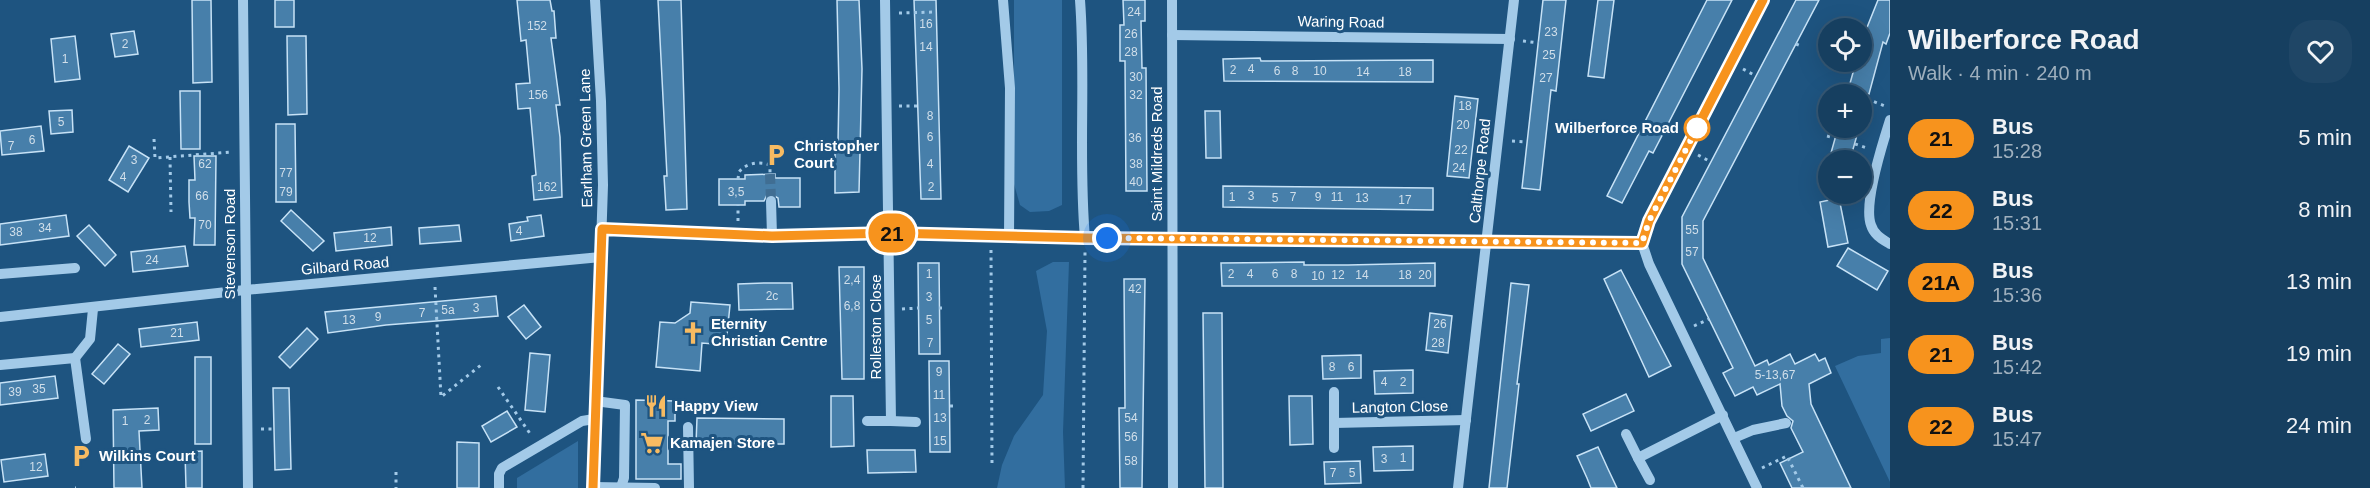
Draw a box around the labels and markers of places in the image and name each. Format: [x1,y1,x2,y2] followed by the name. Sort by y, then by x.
[1684,115,1710,141] marker: Wilberforce Road
[1555,119,1679,136] place label: Wilberforce Road
[794,137,879,171] place label: Christopher Court
[763,142,789,168] parking icon: Christopher Court
[711,315,828,349] place label: Eternity Christian Centre
[680,320,706,346] church icon: Eternity Christian Centre
[643,393,669,419] restaurant icon: Happy View
[674,397,758,414] place label: Happy View
[639,430,665,456] supermarket icon: Kamajen Store
[670,434,775,451] place label: Kamajen Store
[68,443,94,469] parking icon: Wilkins Court
[99,447,196,464] place label: Wilkins Court

